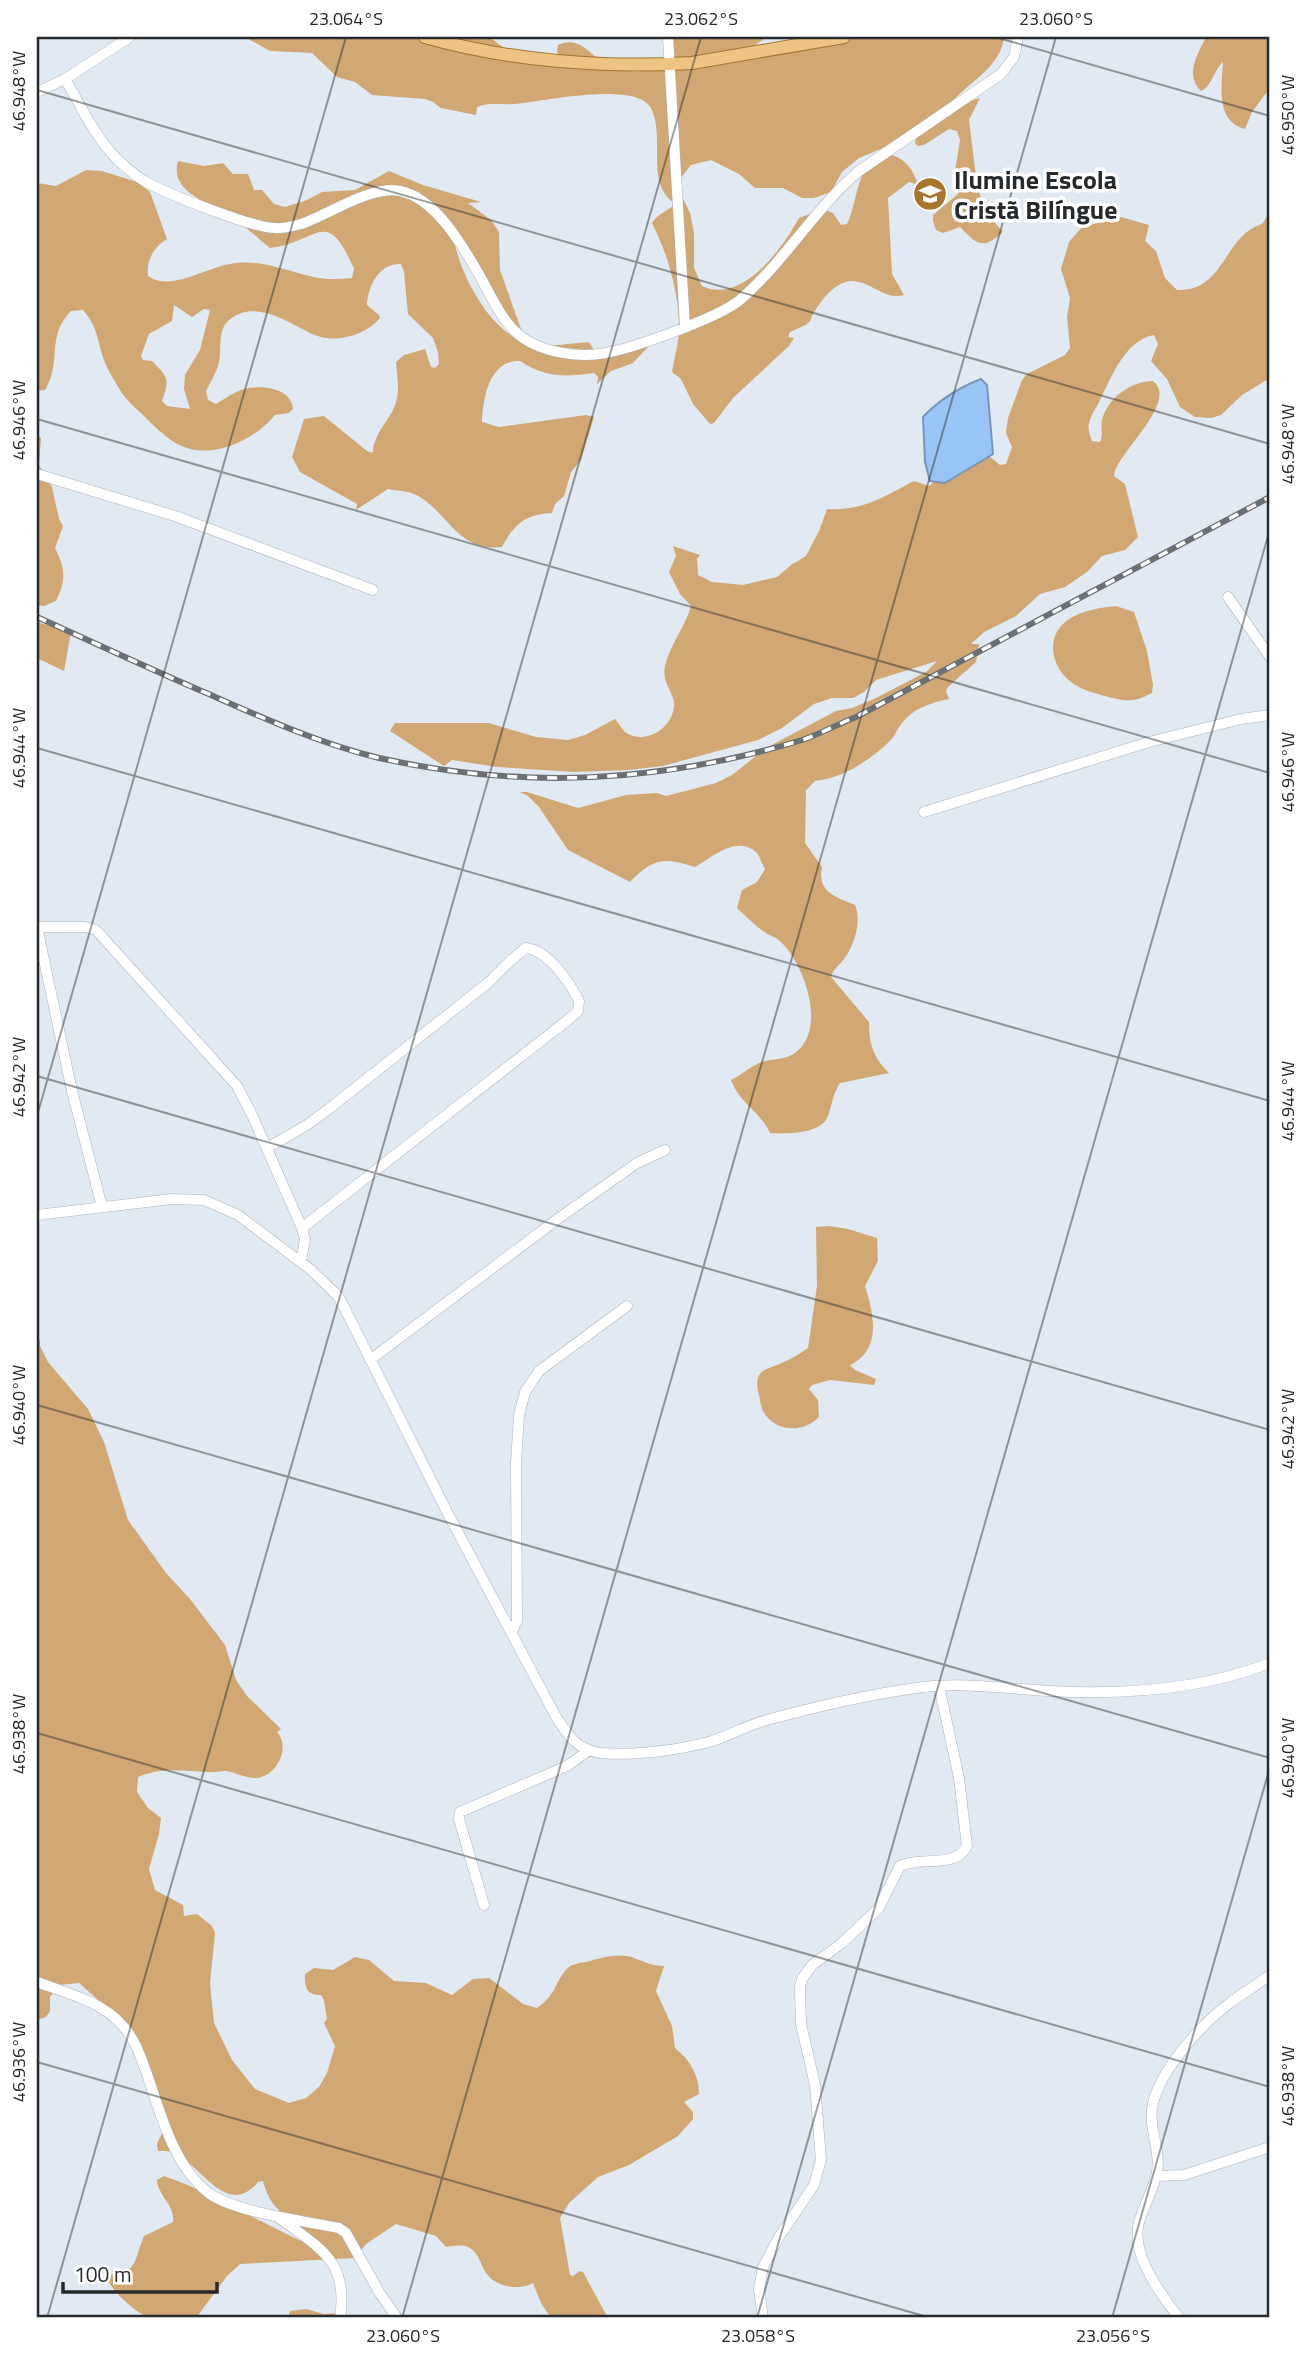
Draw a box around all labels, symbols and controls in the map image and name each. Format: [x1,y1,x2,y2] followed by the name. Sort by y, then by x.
[309,5,383,32] text: 23.064°S
[664,5,738,32] text: 23.062°S
[1019,5,1093,32] text: 23.060°S
[5,51,32,131] text: 46.948°W
[1274,75,1301,155] text: 46.950°W
[954,160,1117,229] place label: Ilumine Escola Cristã Bilíngue
[911,175,949,213] school or university icon: Ilumine Escola Cristã Bilíngue
[5,380,32,460] text: 46.946°W
[1274,404,1301,484] text: 46.948°W
[5,708,32,788] text: 46.944°W
[1274,732,1301,812] text: 46.946°W
[5,1037,32,1117] text: 46.942°W
[1274,1061,1301,1141] text: 46.944°W
[5,1365,32,1445] text: 46.940°W
[1274,1389,1301,1469] text: 46.942°W
[5,1694,32,1774] text: 46.938°W
[1274,1718,1301,1798] text: 46.940°W
[5,2022,32,2102] text: 46.936°W
[1274,2046,1301,2126] text: 46.938°W
[63,2250,217,2294] scale bar
[74,2258,131,2290] text: 100 m
[366,2322,440,2349] text: 23.060°S
[721,2322,795,2349] text: 23.058°S
[1076,2322,1150,2349] text: 23.056°S

